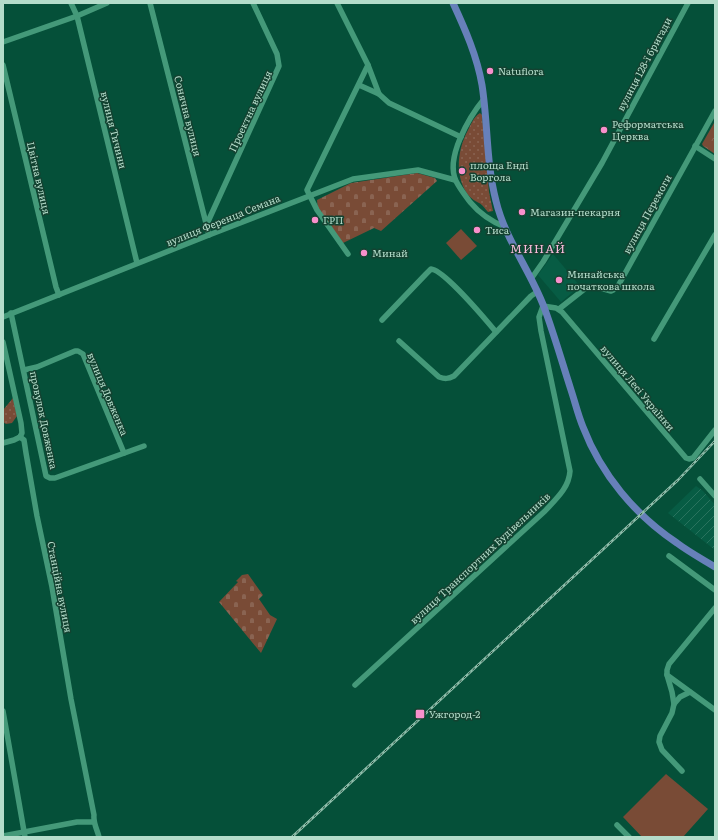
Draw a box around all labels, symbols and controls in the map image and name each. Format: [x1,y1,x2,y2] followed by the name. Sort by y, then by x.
[612,14,675,113] street label: вулиця 128-ї бригади
[498,63,544,78] place label: Natuflora
[485,66,495,76] marker: Natuflora
[224,68,275,154] street label: Проектна вулиця
[171,74,206,158] street label: Сонячна вулиця
[98,90,131,170] street label: вулиця Тичини
[612,116,684,143] place label: Реформатська Церква
[599,125,609,135] marker: Реформатська Церква
[24,140,55,216] street label: Цвітна вулиця
[470,157,529,184] place label: площа Енді Воргола
[457,166,467,176] marker: площа Енді Воргола
[618,171,675,256] street label: вулиця Перемоги
[164,190,283,249] street label: вулиця Ференца Семана
[530,204,620,219] place label: Магазин-пекарня
[517,207,527,217] marker: Магазин-пекарня
[323,212,343,227] place label: ГРП
[310,215,320,225] marker: ГРП
[485,222,510,237] place label: Тиса
[472,225,482,235] marker: Тиса
[510,239,566,257] district label: МИНАЙ
[372,245,408,260] place label: Минай
[359,248,369,258] marker: Минай
[567,266,655,293] place label: Минайська початкова школа
[554,275,564,285] marker: Минайська початкова школа
[598,341,679,434] street label: вулиця Лесі Українки
[84,350,133,438] street label: вулиця Довженка
[27,369,62,471] street label: провулок Довженка
[406,488,554,627] street label: вулиця Транспортних Будівельників
[44,540,77,634] street label: Станційна вулиця
[429,706,480,721] place label: Ужгород-2
[414,708,426,720] marker: Ужгород-2

